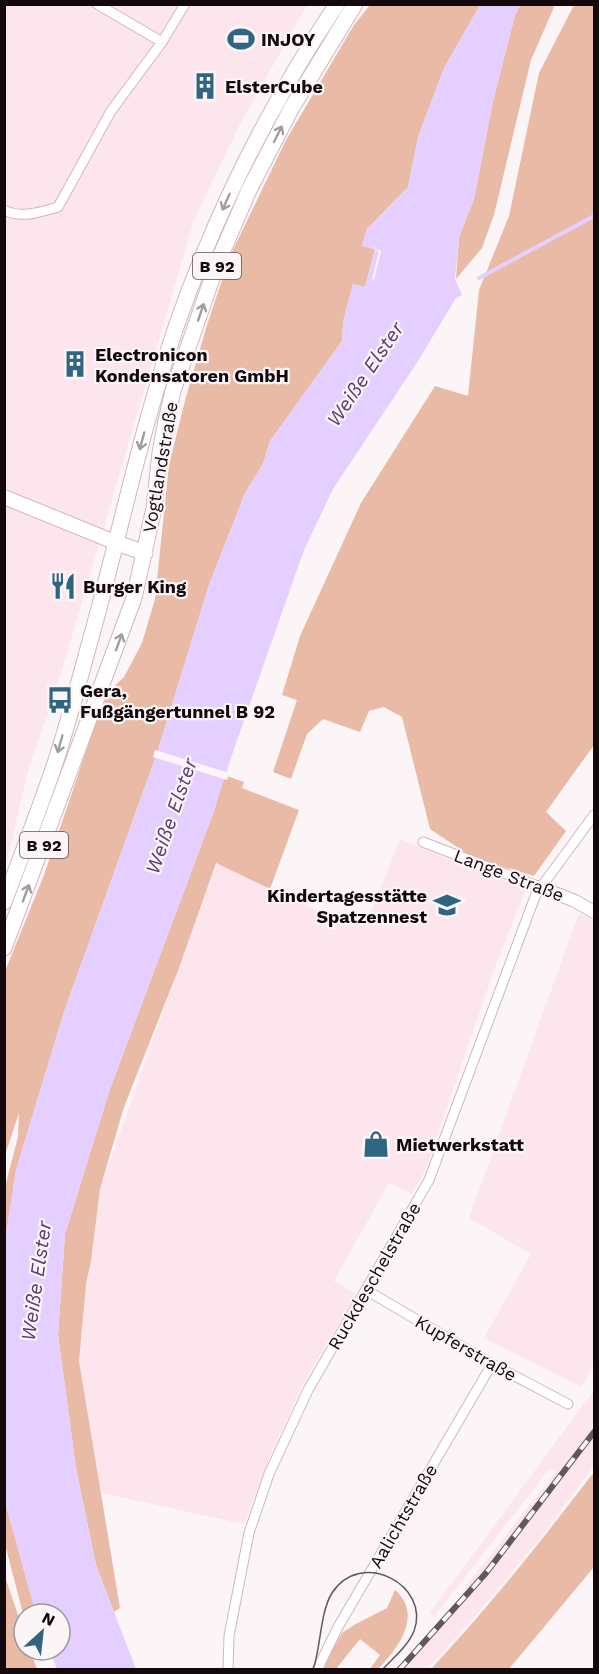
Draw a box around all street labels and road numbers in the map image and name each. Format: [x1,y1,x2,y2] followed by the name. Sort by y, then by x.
[193,253,241,279] road number: B 92
[138,400,182,534] street label: Vogtlandstraße
[20,832,68,858] road number: B 92
[451,844,567,906] street label: Lange Straße
[323,1198,425,1354] street label: Ruckdeschelstraße
[412,1311,520,1385] street label: Kupferstraße
[365,1460,441,1572] street label: Aalichtstraße

